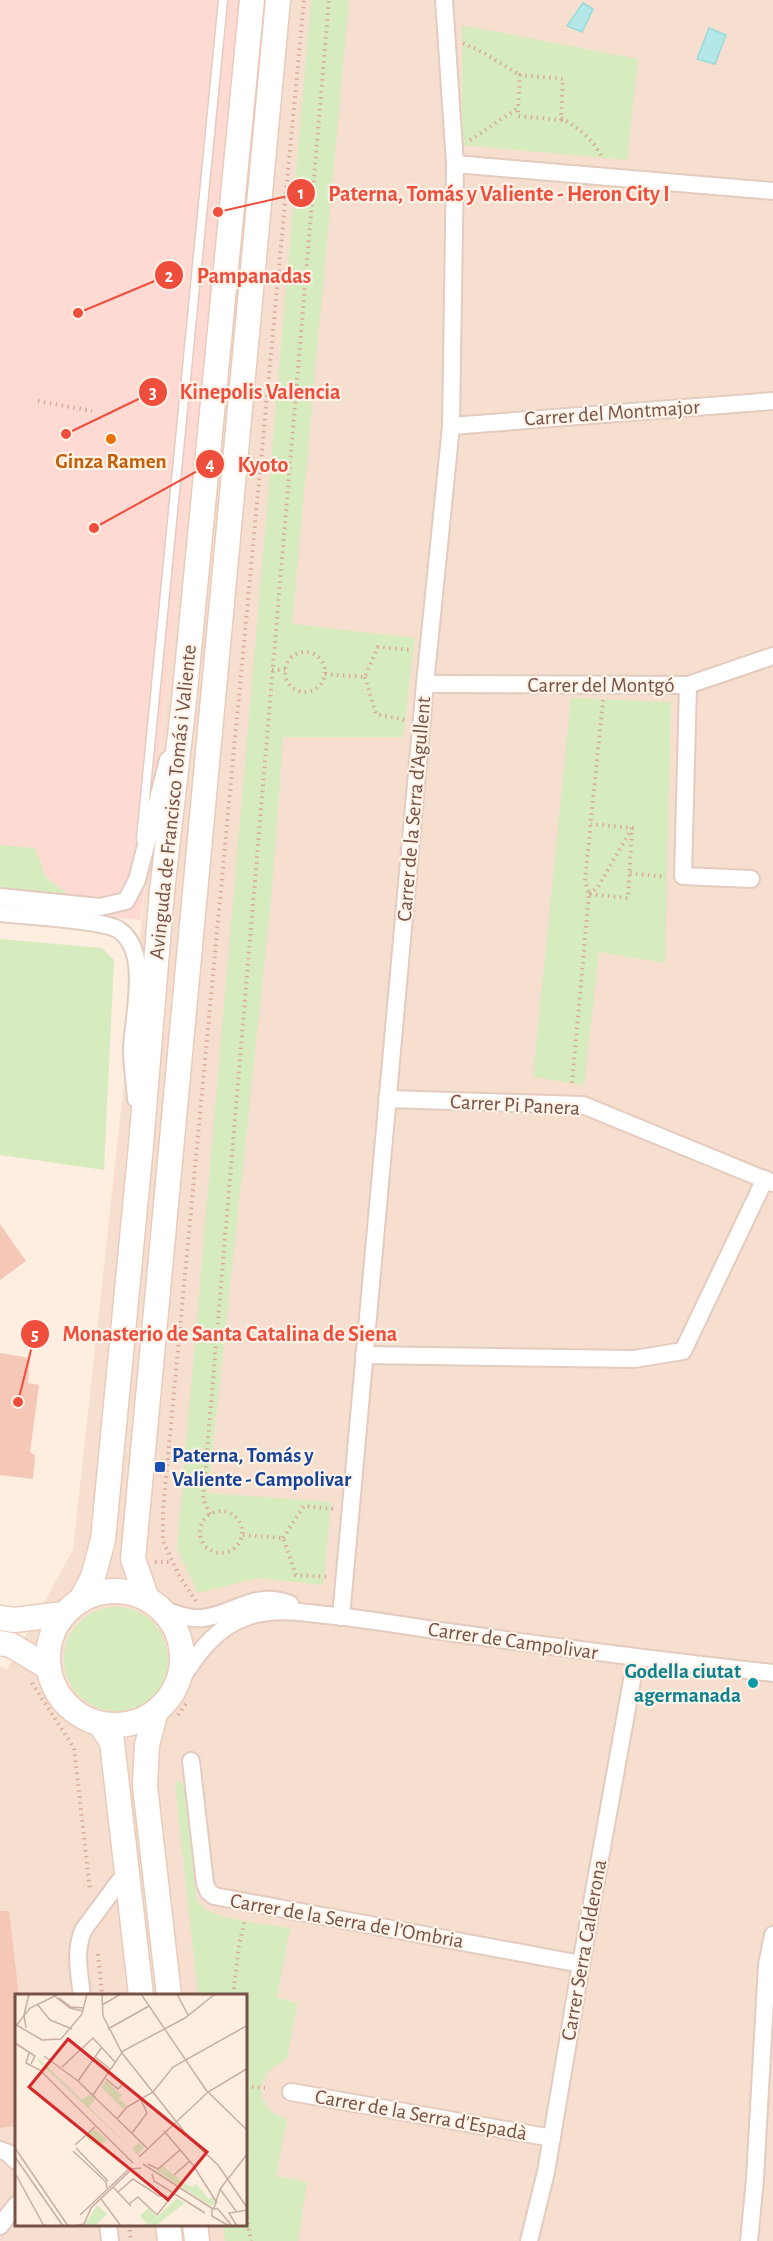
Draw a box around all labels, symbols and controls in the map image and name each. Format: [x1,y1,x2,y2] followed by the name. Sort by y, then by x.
[286,173,682,213] callout: Paterna, Tomás y Valiente - Heron City I
[328,183,670,206] text: Paterna, Tomás y Valiente - Heron City I
[298,185,304,203] text: 1
[154,255,323,295] callout: Pampanadas
[197,265,311,287] text: Pampanadas
[165,268,174,286] text: 2
[138,372,353,412] callout: Kinepolis Valencia
[179,381,341,403] text: Kinepolis Valencia
[149,384,157,402] text: 3
[524,396,701,430] street label: Carrer del Montmajor
[104,432,118,446] marker: Ginza Ramen
[195,444,300,484] callout: Kyoto
[55,451,167,472] place label: Ginza Ramen
[238,454,289,477] text: Kyoto
[205,456,215,474] text: 4
[146,644,200,960] street label: Avinguda de Francisco Tomás i Valiente
[528,675,675,696] street label: Carrer del Montgó
[394,695,434,922] street label: Carrer de la Serra d'Agullent
[450,1091,581,1119] street label: Carrer Pi Panera
[20,1314,409,1354] callout: Monasterio de Santa Catalina de Siena
[63,1323,398,1345] text: Monasterio de Santa Catalina de Siena
[31,1326,39,1344] text: 5
[172,1445,352,1490] place label: Paterna, Tomás y Valiente - Campolivar
[153,1460,167,1474] marker: Paterna, Tomás y Valiente - Campolivar
[427,1619,599,1663] street label: Carrer de Campolivar
[624,1661,741,1706] place label: Godella ciutat agermanada
[746,1676,760,1690] marker: Godella ciutat agermanada
[558,1858,610,2042] street label: Carrer Serra Calderona
[229,1890,466,1952] street label: Carrer de la Serra de l’Ombria
[15,1994,248,2226] inset map
[313,2086,529,2144] street label: Carrer de la Serra d'Espadà

